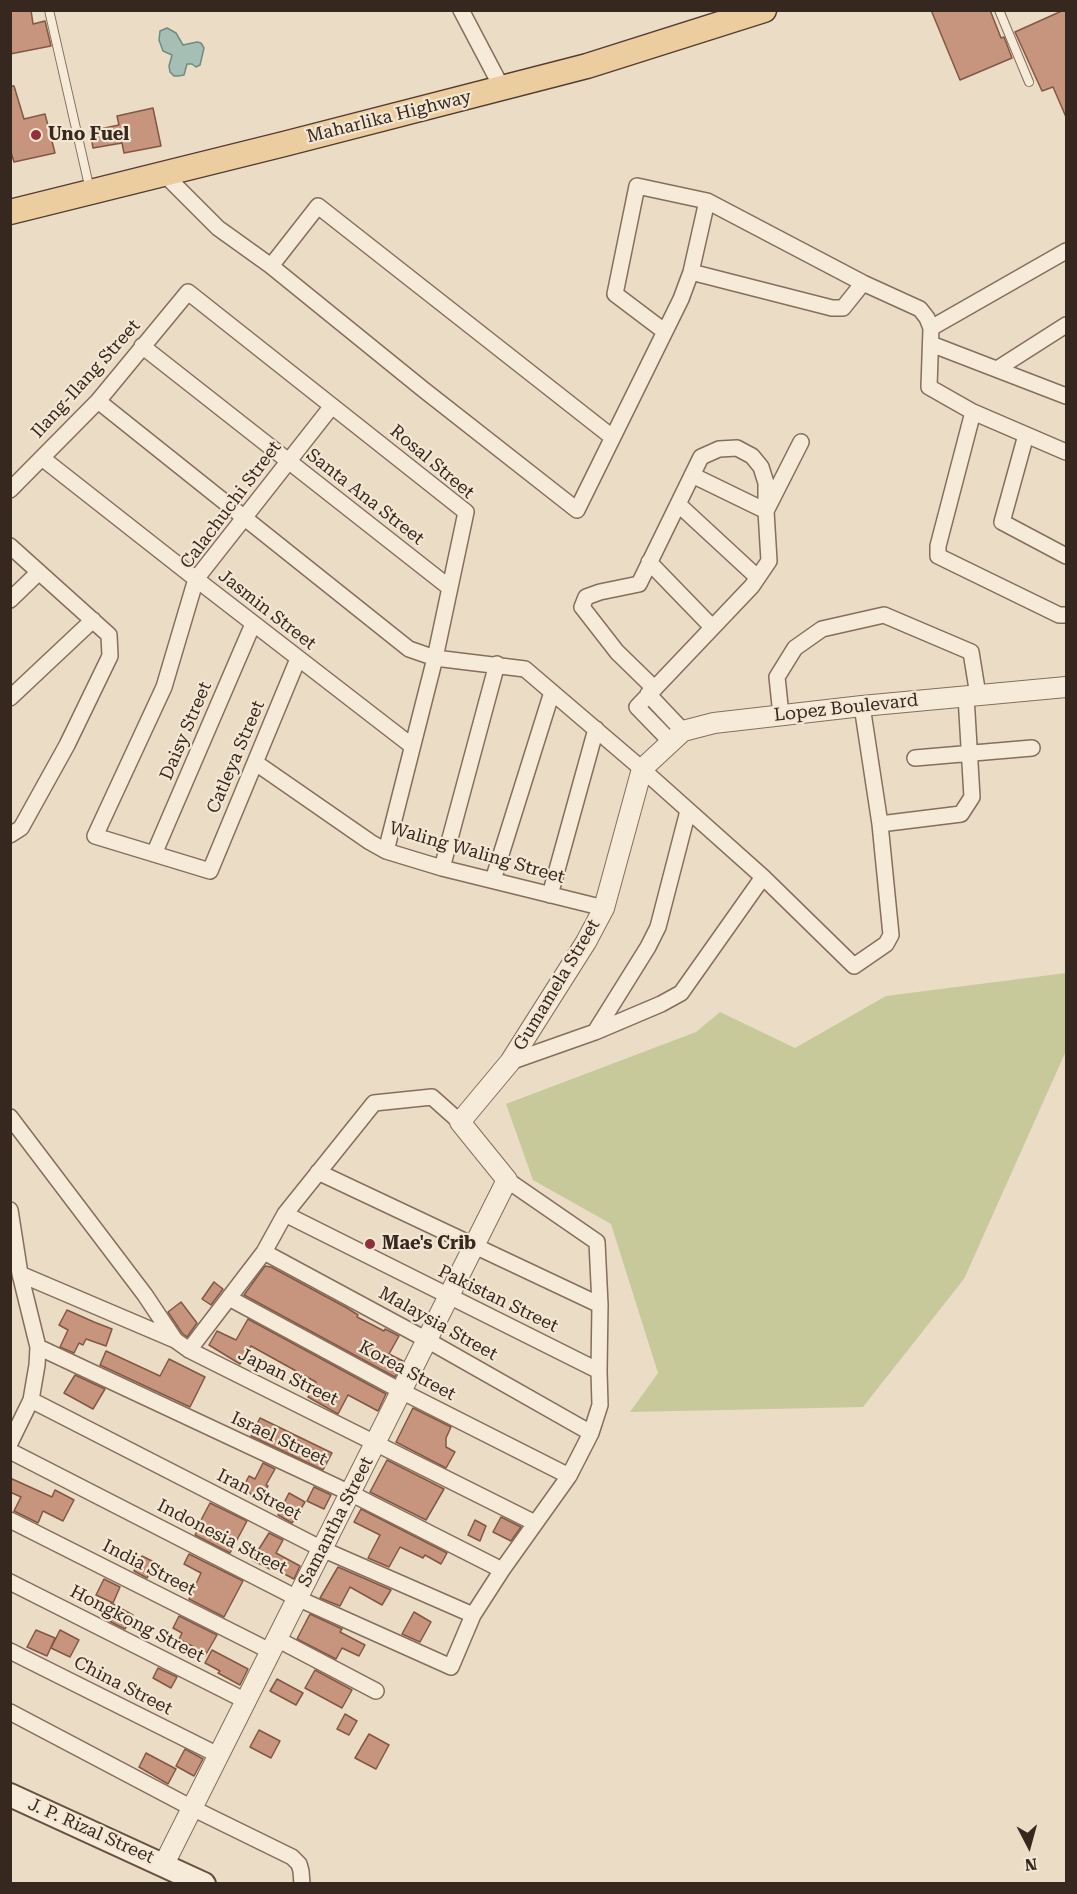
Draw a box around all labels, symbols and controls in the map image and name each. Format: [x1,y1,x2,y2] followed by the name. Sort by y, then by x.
[304,86,474,148] street label: Maharlika Highway
[48,124,129,146] place label: Uno Fuel
[29,128,43,142] marker: Uno Fuel
[27,315,145,443] street label: Ilang-Ilang Street
[386,421,478,503] street label: Rosal Street
[176,437,286,573] street label: Calachuchi Street
[302,444,428,550] street label: Santa Ana Street
[214,565,320,655] street label: Jasmin Street
[156,679,216,783] street label: Daisy Street
[773,690,919,726] street label: Lopez Boulevard
[202,697,270,817] street label: Catleya Street
[387,818,567,888] street label: Waling Waling Street
[509,915,605,1055] street label: Gumamela Street
[382,1233,476,1255] place label: Mae's Crib
[363,1237,377,1251] marker: Mae's Crib
[434,1261,562,1337] street label: Pakistan Street
[375,1282,501,1366] street label: Malaysia Street
[355,1336,459,1406] street label: Korea Street
[234,1343,342,1411] street label: Japan Street
[228,1407,330,1471] street label: Israel Street
[294,1453,378,1591] street label: Samantha Street
[213,1465,305,1525] street label: Iran Street
[154,1495,290,1579] street label: Indonesia Street
[99,1535,199,1601] street label: India Street
[66,1581,208,1667] street label: Hongkong Street
[70,1652,176,1720] street label: China Street
[25,1794,157,1868] street label: J. P. Rizal Street
[999,1816,1059,1876] north arrow
[1024,1854,1038,1874] text: N

